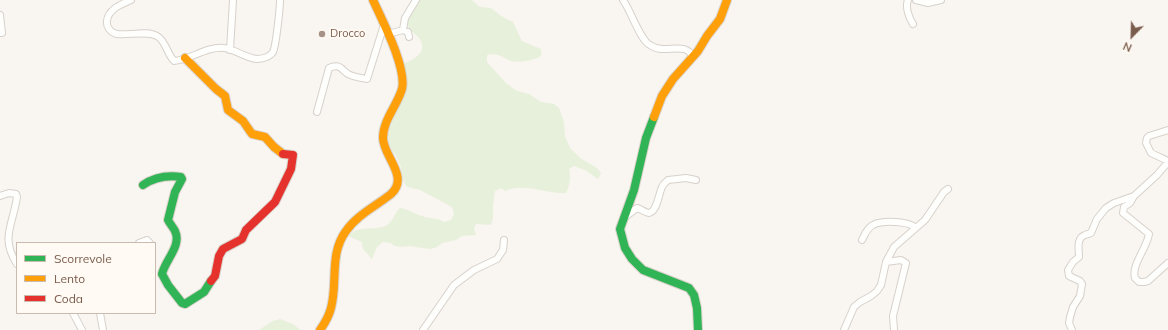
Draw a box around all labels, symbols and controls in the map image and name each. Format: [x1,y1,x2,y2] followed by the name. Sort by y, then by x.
[1112,16,1152,56] north arrow
[330,27,365,41] place label: Drocco
[317,29,327,39] marker: Drocco
[1121,39,1134,55] text: N
[16,242,156,314] legend
[54,251,112,266] text: Scorrevole
[54,271,85,286] text: Lento
[54,291,83,306] text: Coda

